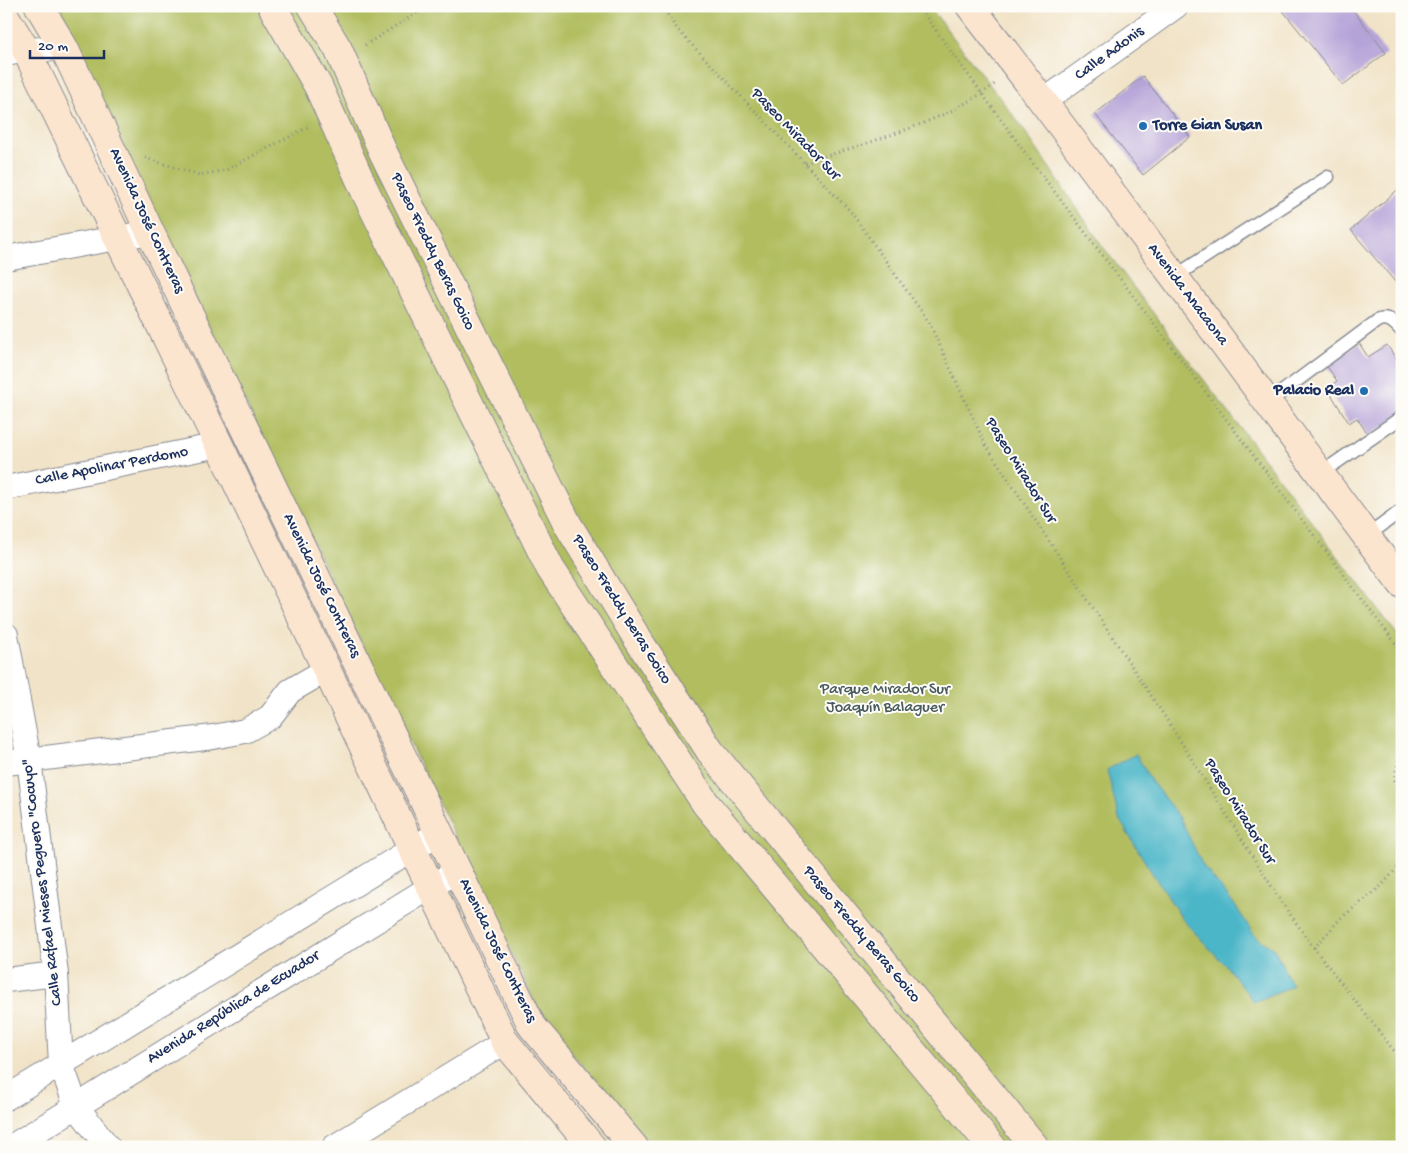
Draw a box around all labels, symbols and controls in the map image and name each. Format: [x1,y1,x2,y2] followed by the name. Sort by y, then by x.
[1072,22,1149,85] street label: Calle Adonis
[30,28,104,60] scale bar
[38,38,68,56] text: 20 m
[746,84,845,186] street label: Paseo Mirador Sur
[1151,117,1262,136] place label: Torre Gian Susan
[1137,120,1149,132] marker: Torre Gian Susan
[104,145,188,298] street label: Avenida José Contreras
[385,169,478,334] street label: Paseo Freddy Beras Goico
[1142,240,1232,351] street label: Avenida Anacaona
[1273,382,1354,401] place label: Palacio Real
[1358,385,1370,397] marker: Palacio Real
[979,414,1061,528] street label: Paseo Mirador Sur
[34,443,190,491] street label: Calle Apolinar Perdomo
[278,511,365,662] street label: Avenida José Contreras
[567,531,675,688] street label: Paseo Freddy Beras Goico
[819,681,951,718] park label: Parque Mirador Sur Joaquín Balaguer
[1198,755,1280,869] street label: Paseo Mirador Sur
[18,757,68,1007] street label: Calle Rafael Mieses Peguero "Cocuyo"
[798,862,924,1007] street label: Paseo Freddy Beras Goico
[454,876,541,1027] street label: Avenida José Contreras
[144,946,325,1069] street label: Avenida República de Ecuador

